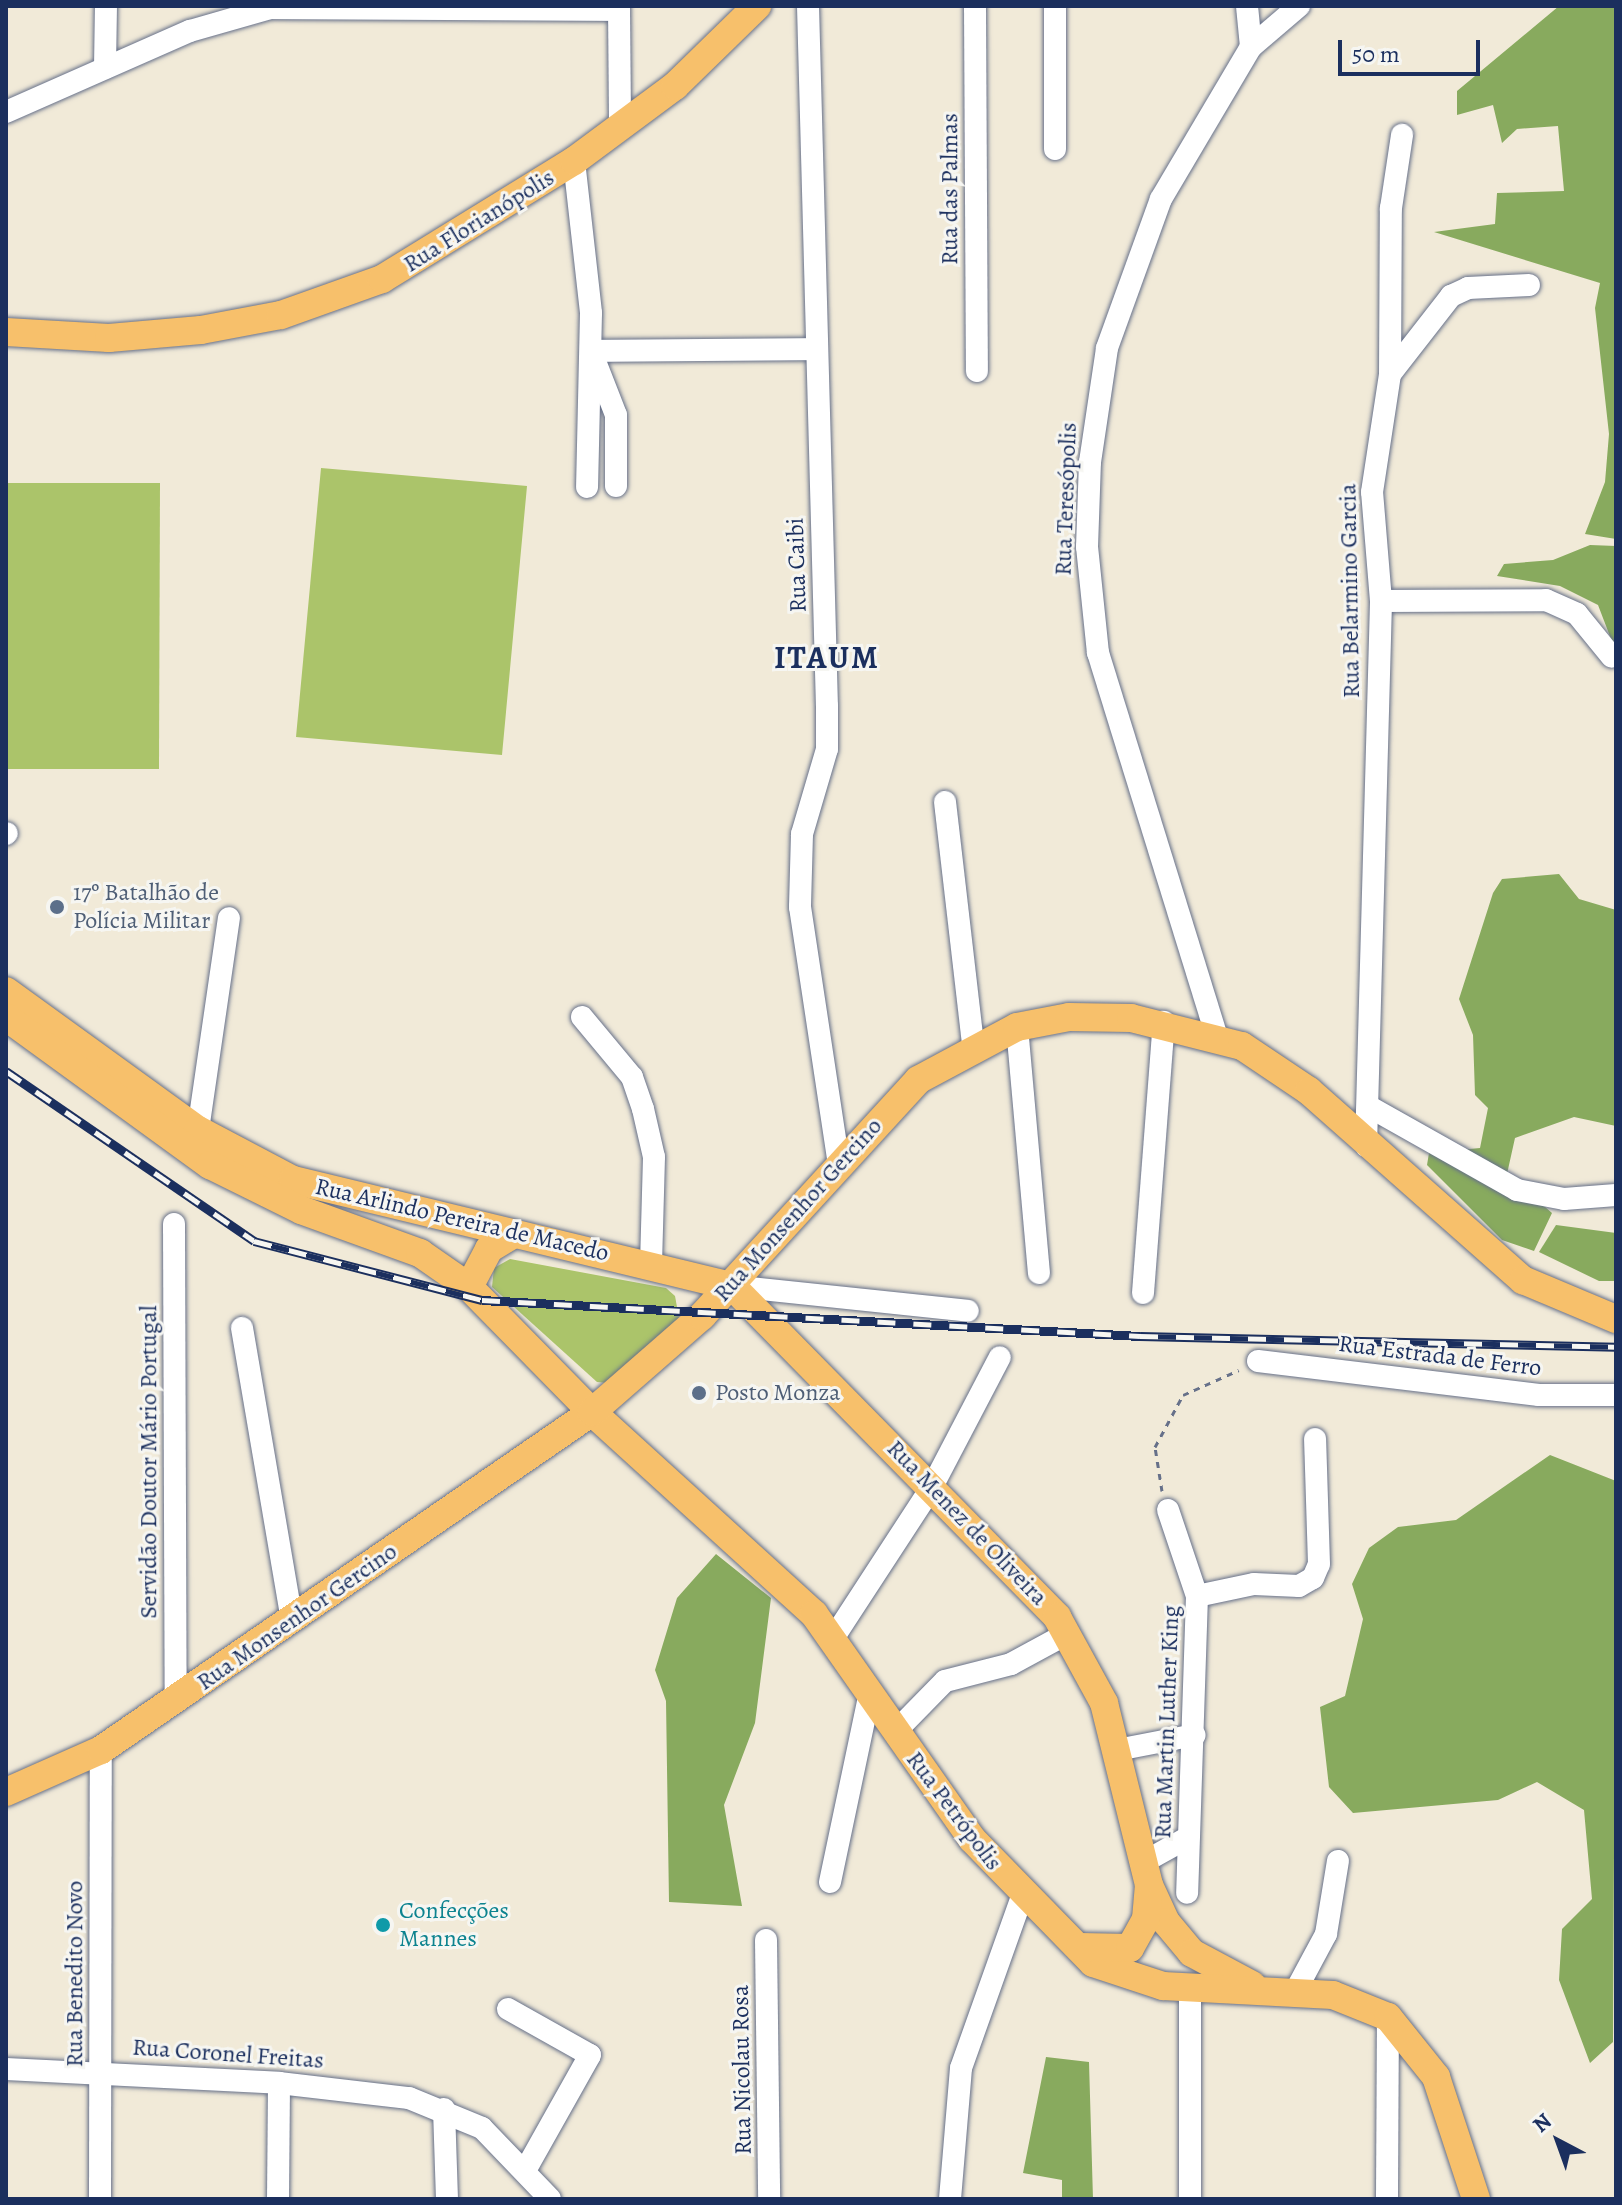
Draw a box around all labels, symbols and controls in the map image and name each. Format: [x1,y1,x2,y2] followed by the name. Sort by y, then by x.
[1342,24,1484,74] scale bar
[1352,38,1400,70] text: 50 m
[936,113,964,265] street label: Rua das Palmas
[398,163,560,279] street label: Rua Florianópolis
[1049,422,1083,576] street label: Rua Teresópolis
[1334,483,1366,699] street label: Rua Belarmino Garcia
[781,517,813,613] street label: Rua Caibi
[774,638,880,676] district label: ITAUM
[73,879,219,935] place label: 17º Batalhão de Polícia Militar
[48,898,66,916] marker: 17º Batalhão de Polícia Militar
[708,1112,888,1308] street label: Rua Monsenhor Gercino
[312,1172,612,1268] street label: Rua Arlindo Pereira de Macedo
[135,1305,163,1619] street label: Servidão Doutor Mário Portugal
[1337,1329,1543,1383] street label: Rua Estrada de Ferro
[715,1379,841,1407] place label: Posto Monza
[690,1384,708,1402] marker: Posto Monza
[881,1434,1053,1612] street label: Rua Menez de Oliveira
[192,1537,402,1697] street label: Rua Monsenhor Gercino
[1149,1605,1185,1839] street label: Rua Martin Luther King
[900,1746,1008,1876] street label: Rua Petrópolis
[61,1881,89,2067] street label: Rua Benedito Novo
[399,1897,509,1953] place label: Confecções Mannes
[374,1916,392,1934] marker: Confecções Mannes
[726,1985,758,2155] street label: Rua Nicolau Rosa
[131,2033,325,2075] street label: Rua Coronel Freitas
[1518,2101,1598,2181] north arrow
[1526,2106,1558,2139] text: N

